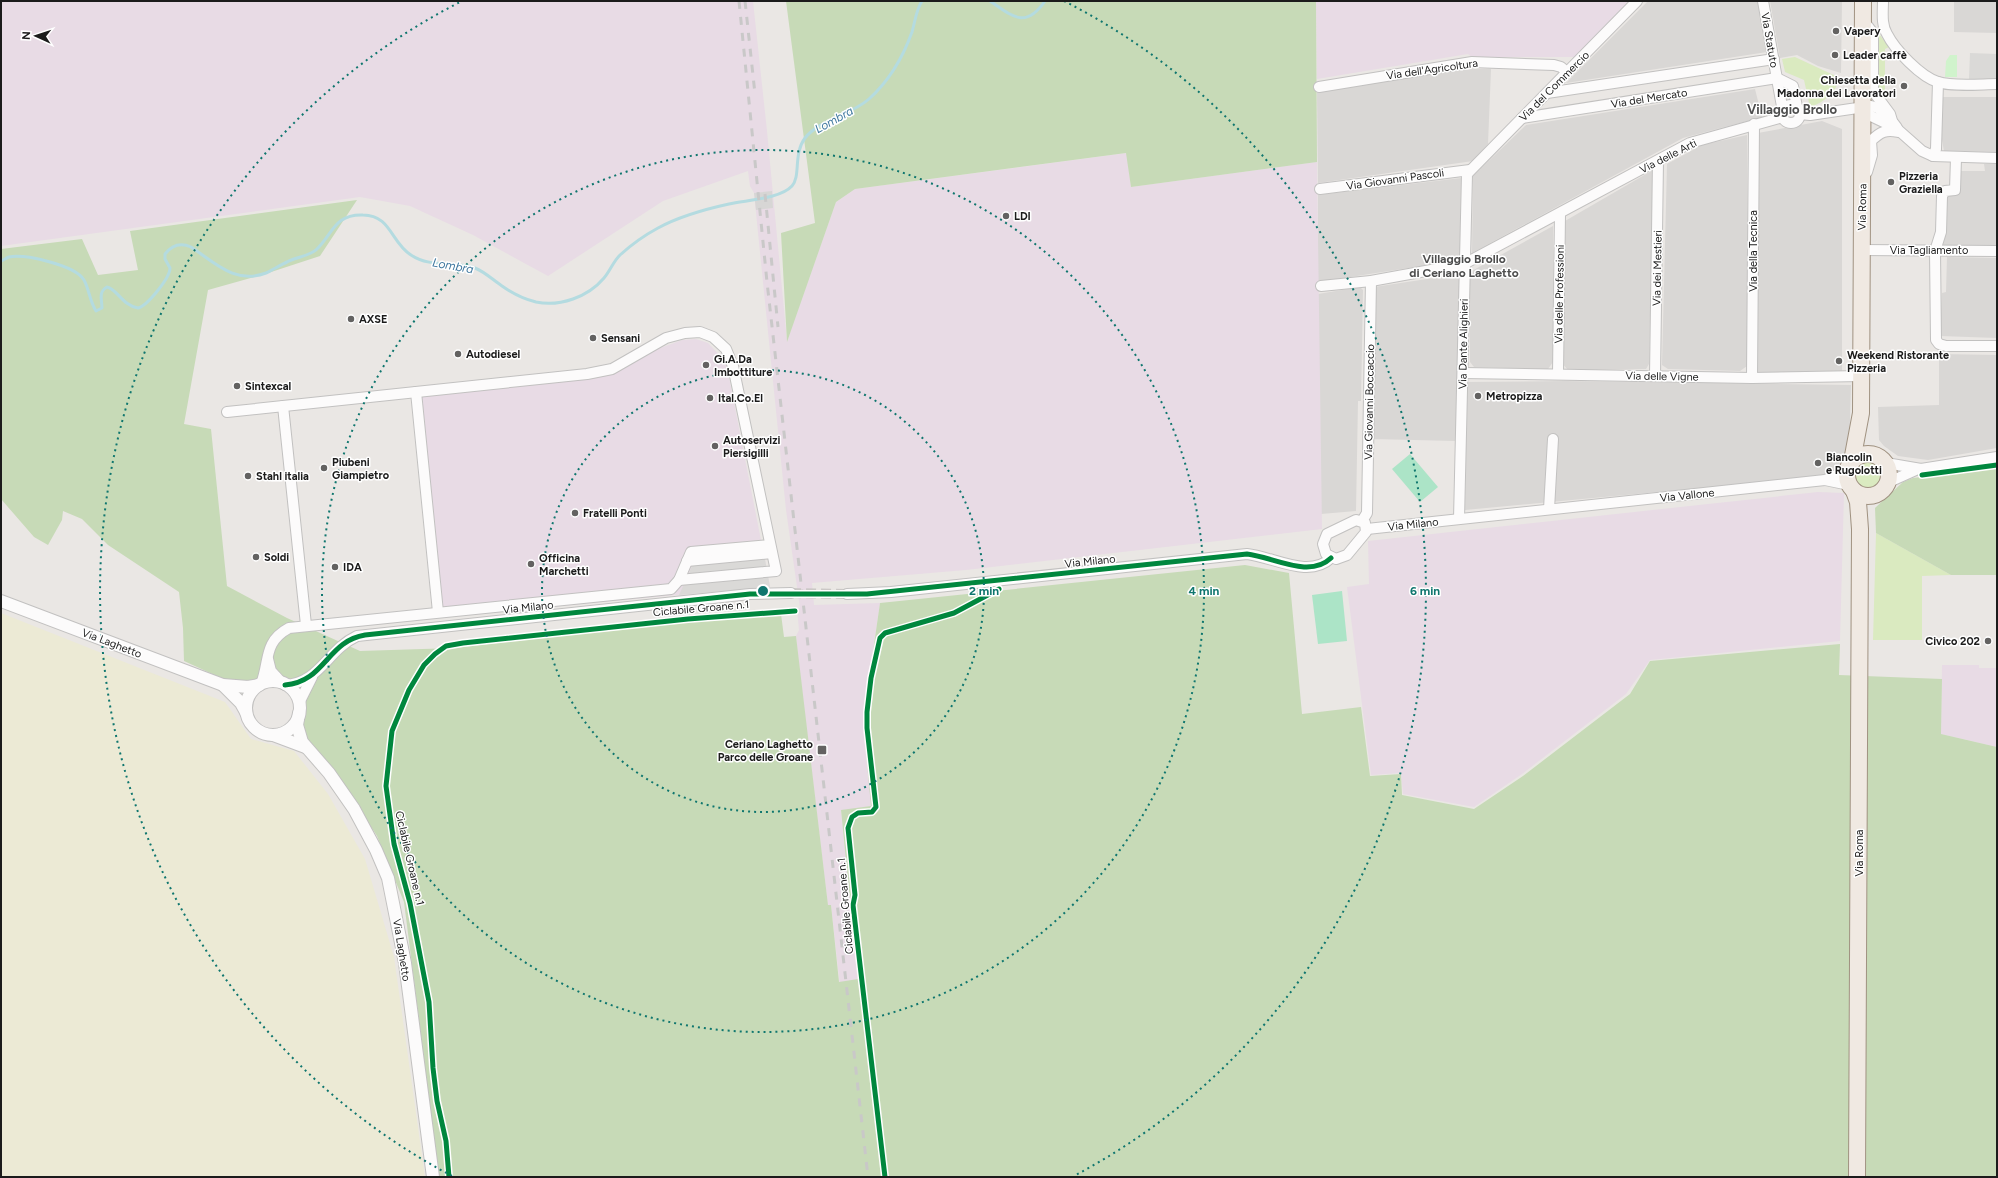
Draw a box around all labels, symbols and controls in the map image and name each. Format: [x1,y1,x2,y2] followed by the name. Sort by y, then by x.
[1758,11,1781,69] street label: Via Statuto
[16,16,56,56] north arrow
[1844,25,1881,38] place label: Vapery
[1831,26,1841,36] marker: Vapery
[20,31,33,40] text: N
[1517,49,1592,124] street label: Via del Commercio
[1843,49,1907,62] place label: Leader caffè
[1830,50,1840,60] marker: Leader caffè
[1385,57,1479,82] street label: Via dell'Agricoltura
[1777,74,1896,100] place label: Chiesetta della Madonna dei Lavoratori
[1899,81,1909,91] marker: Chiesetta della Madonna dei Lavoratori
[1610,86,1688,111] street label: Via del Mercato
[1747,102,1838,117] district label: Villaggio Brollo
[812,104,856,136] water label: Lombra
[1637,136,1699,176] street label: Via delle Arti
[1345,166,1445,193] street label: Via Giovanni Pascoli
[1899,170,1943,196] place label: Pizzeria Graziella
[1886,177,1896,187] marker: Pizzeria Graziella
[1856,184,1869,230] street label: Via Roma
[1014,210,1031,223] place label: LDI
[1747,210,1760,292] street label: Via della Tecnica
[1001,211,1011,221] marker: LDI
[1650,230,1665,306] street label: Via dei Mestieri
[1552,244,1567,344] street label: Via delle Professioni
[1890,244,1968,257] street label: Via Tagliamento
[1409,252,1519,280] district label: Villaggio Brollo di Ceriano Laghetto
[431,255,475,277] water label: Lombra
[1456,299,1471,389] street label: Via Dante Alighieri
[359,313,387,326] place label: AXSE
[346,314,356,324] marker: AXSE
[601,332,640,345] place label: Sensani
[588,333,598,343] marker: Sensani
[1362,344,1377,460] street label: Via Giovanni Boccaccio
[466,348,521,361] place label: Autodiesel
[453,349,463,359] marker: Autodiesel
[1847,349,1949,375] place label: Weekend Ristorante Pizzeria
[714,353,772,379] place label: Gi.A.Da Imbottiture
[1834,356,1844,366] marker: Weekend Ristorante Pizzeria
[701,360,711,370] marker: Gi.A.Da Imbottiture
[1625,369,1699,384] street label: Via delle Vigne
[245,380,292,393] place label: Sintexcal
[232,381,242,391] marker: Sintexcal
[1486,390,1542,403] place label: Metropizza
[1473,391,1483,401] marker: Metropizza
[718,392,763,405] place label: Ital.Co.El
[705,393,715,403] marker: Ital.Co.El
[723,434,780,460] place label: Autoservizi Piersigilli
[710,441,720,451] marker: Autoservizi Piersigilli
[1826,451,1882,477] place label: Biancolin e Rugolotti
[332,456,390,482] place label: Piubeni Giampietro
[1813,458,1823,468] marker: Biancolin e Rugolotti
[319,463,329,473] marker: Piubeni Giampietro
[256,470,309,483] place label: Stahl italia
[243,471,253,481] marker: Stahl italia
[1659,486,1715,505] street label: Via Vallone
[583,507,647,520] place label: Fratelli Ponti
[570,508,580,518] marker: Fratelli Ponti
[1387,515,1439,534] street label: Via Milano
[264,551,289,564] place label: Soldi
[251,552,261,562] marker: Soldi
[539,552,589,578] place label: Officina Marchetti
[1064,552,1116,571] street label: Via Milano
[526,559,536,569] marker: Officina Marchetti
[343,561,362,574] place label: IDA
[330,562,340,572] marker: IDA
[756,584,770,598] centre of rings
[969,584,999,598] text: 2 min
[1189,584,1220,598] text: 4 min
[1410,584,1440,598] text: 6 min
[502,598,554,617] street label: Via Milano
[652,598,750,619] street label: Ciclabile Groane n.1
[80,626,144,661] street label: Via Laghetto
[1925,635,1980,648] place label: Civico 202
[1983,636,1993,646] marker: Civico 202
[718,738,814,764] place label: Ceriano Laghetto Parco delle Groane
[816,744,828,756] marker: Ceriano Laghetto Parco delle Groane
[392,810,427,907] street label: Ciclabile Groane n.1
[1853,830,1866,876] street label: Via Roma
[835,857,856,955] street label: Ciclabile Groane n.1
[390,918,413,982] street label: Via Laghetto

